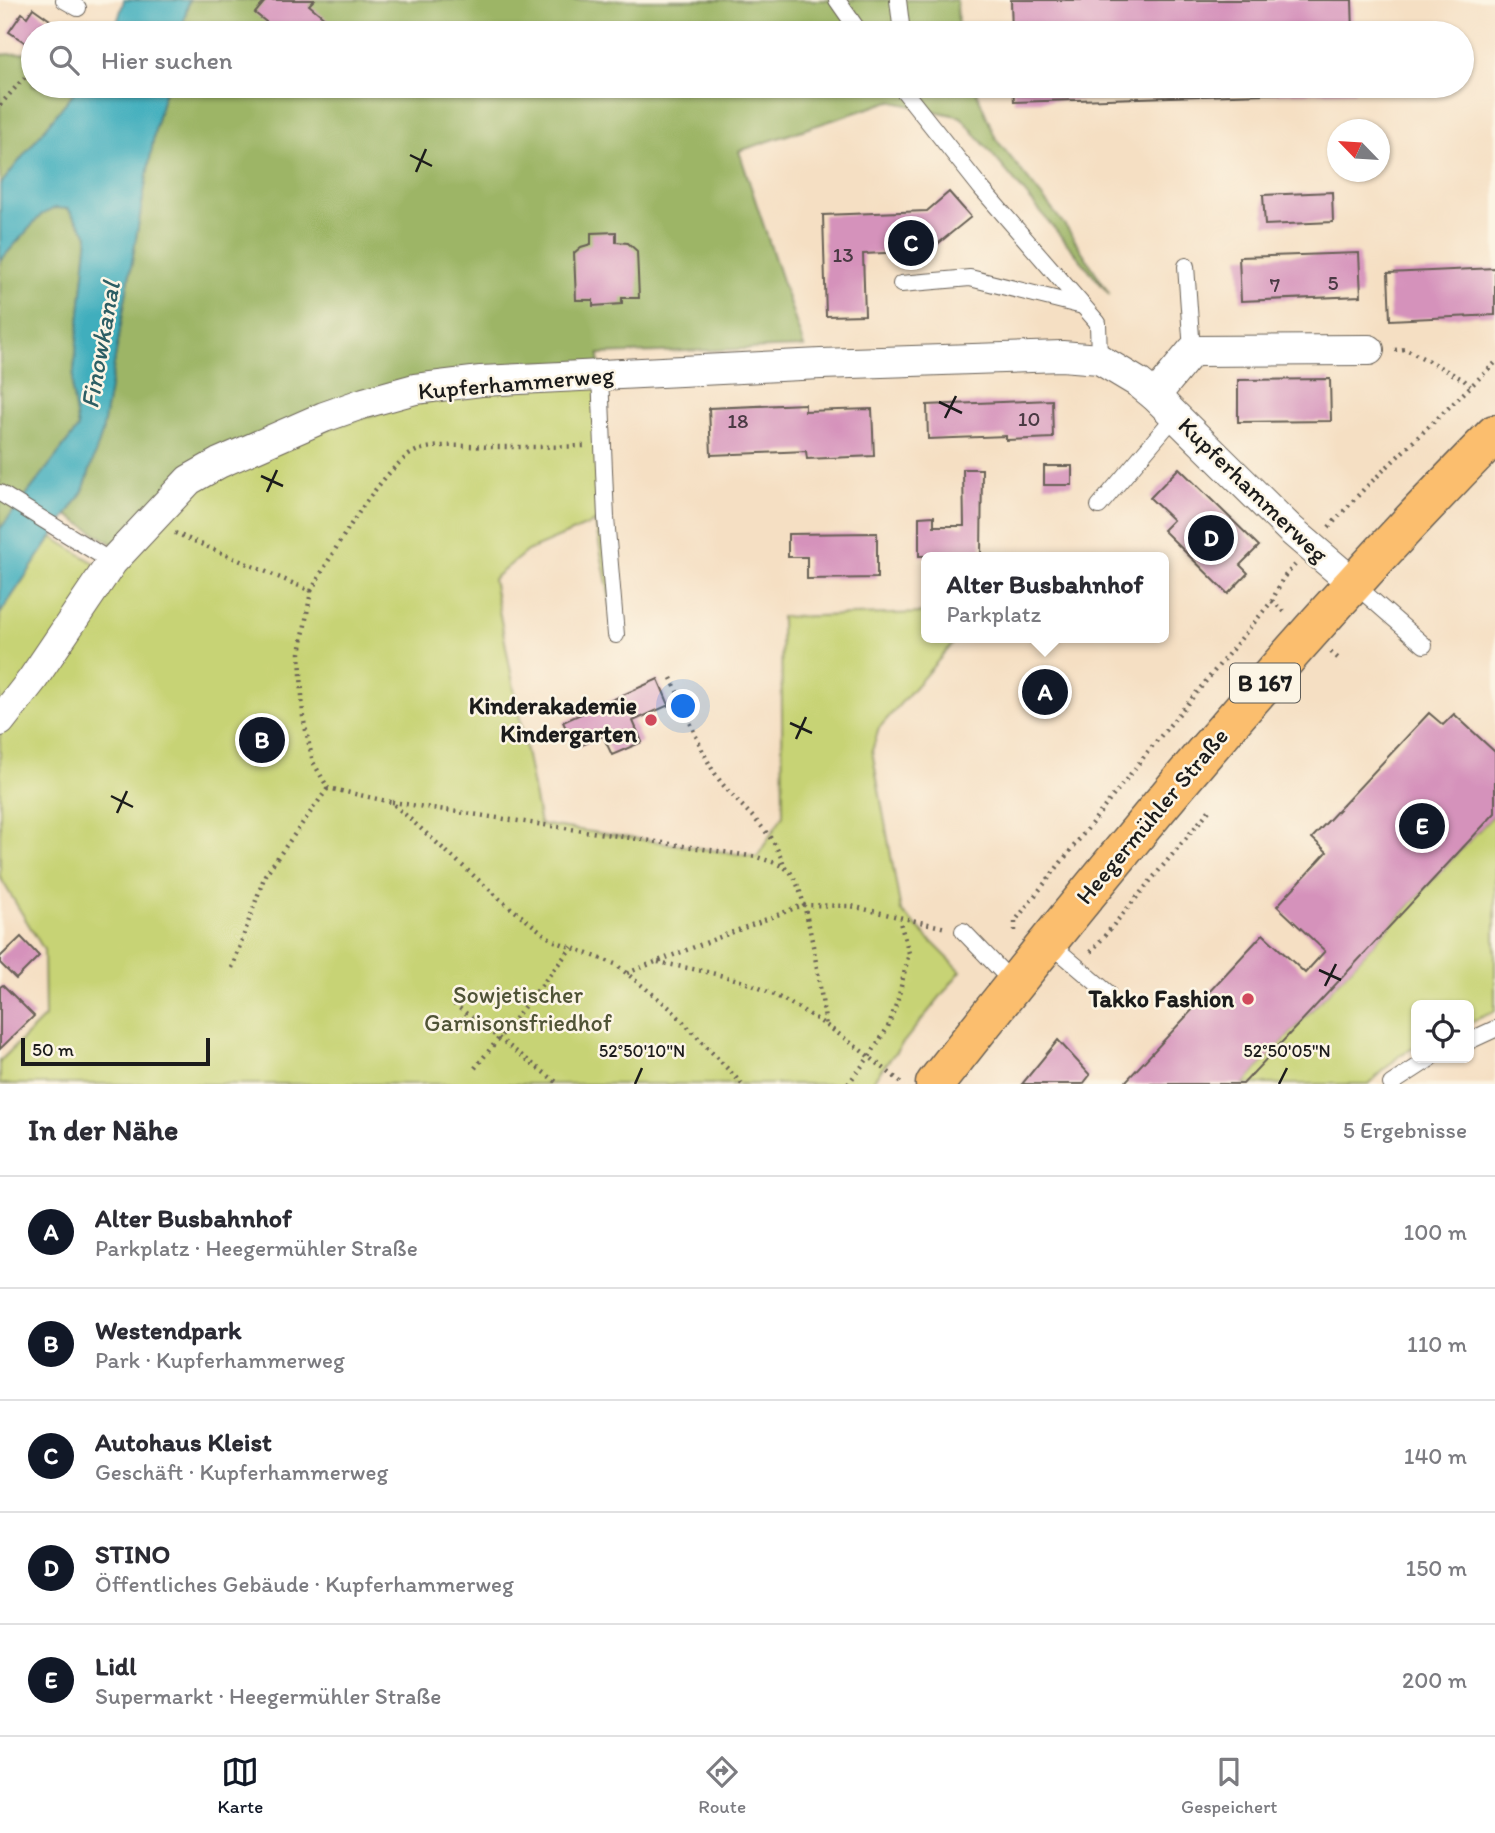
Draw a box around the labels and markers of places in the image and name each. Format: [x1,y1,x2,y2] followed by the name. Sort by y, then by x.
[888,217,934,269] pin: C
[1188,512,1234,564] pin: D
[1022,666,1068,718] pin: A
[469,691,637,749] place label: Kinderakademie Kindergarten
[643,712,659,728] marker: Kinderakademie Kindergarten
[239,714,285,766] pin: B
[1399,800,1445,852] pin: E
[1087,984,1234,1013] place label: Takko Fashion
[1240,991,1256,1007] marker: Takko Fashion

